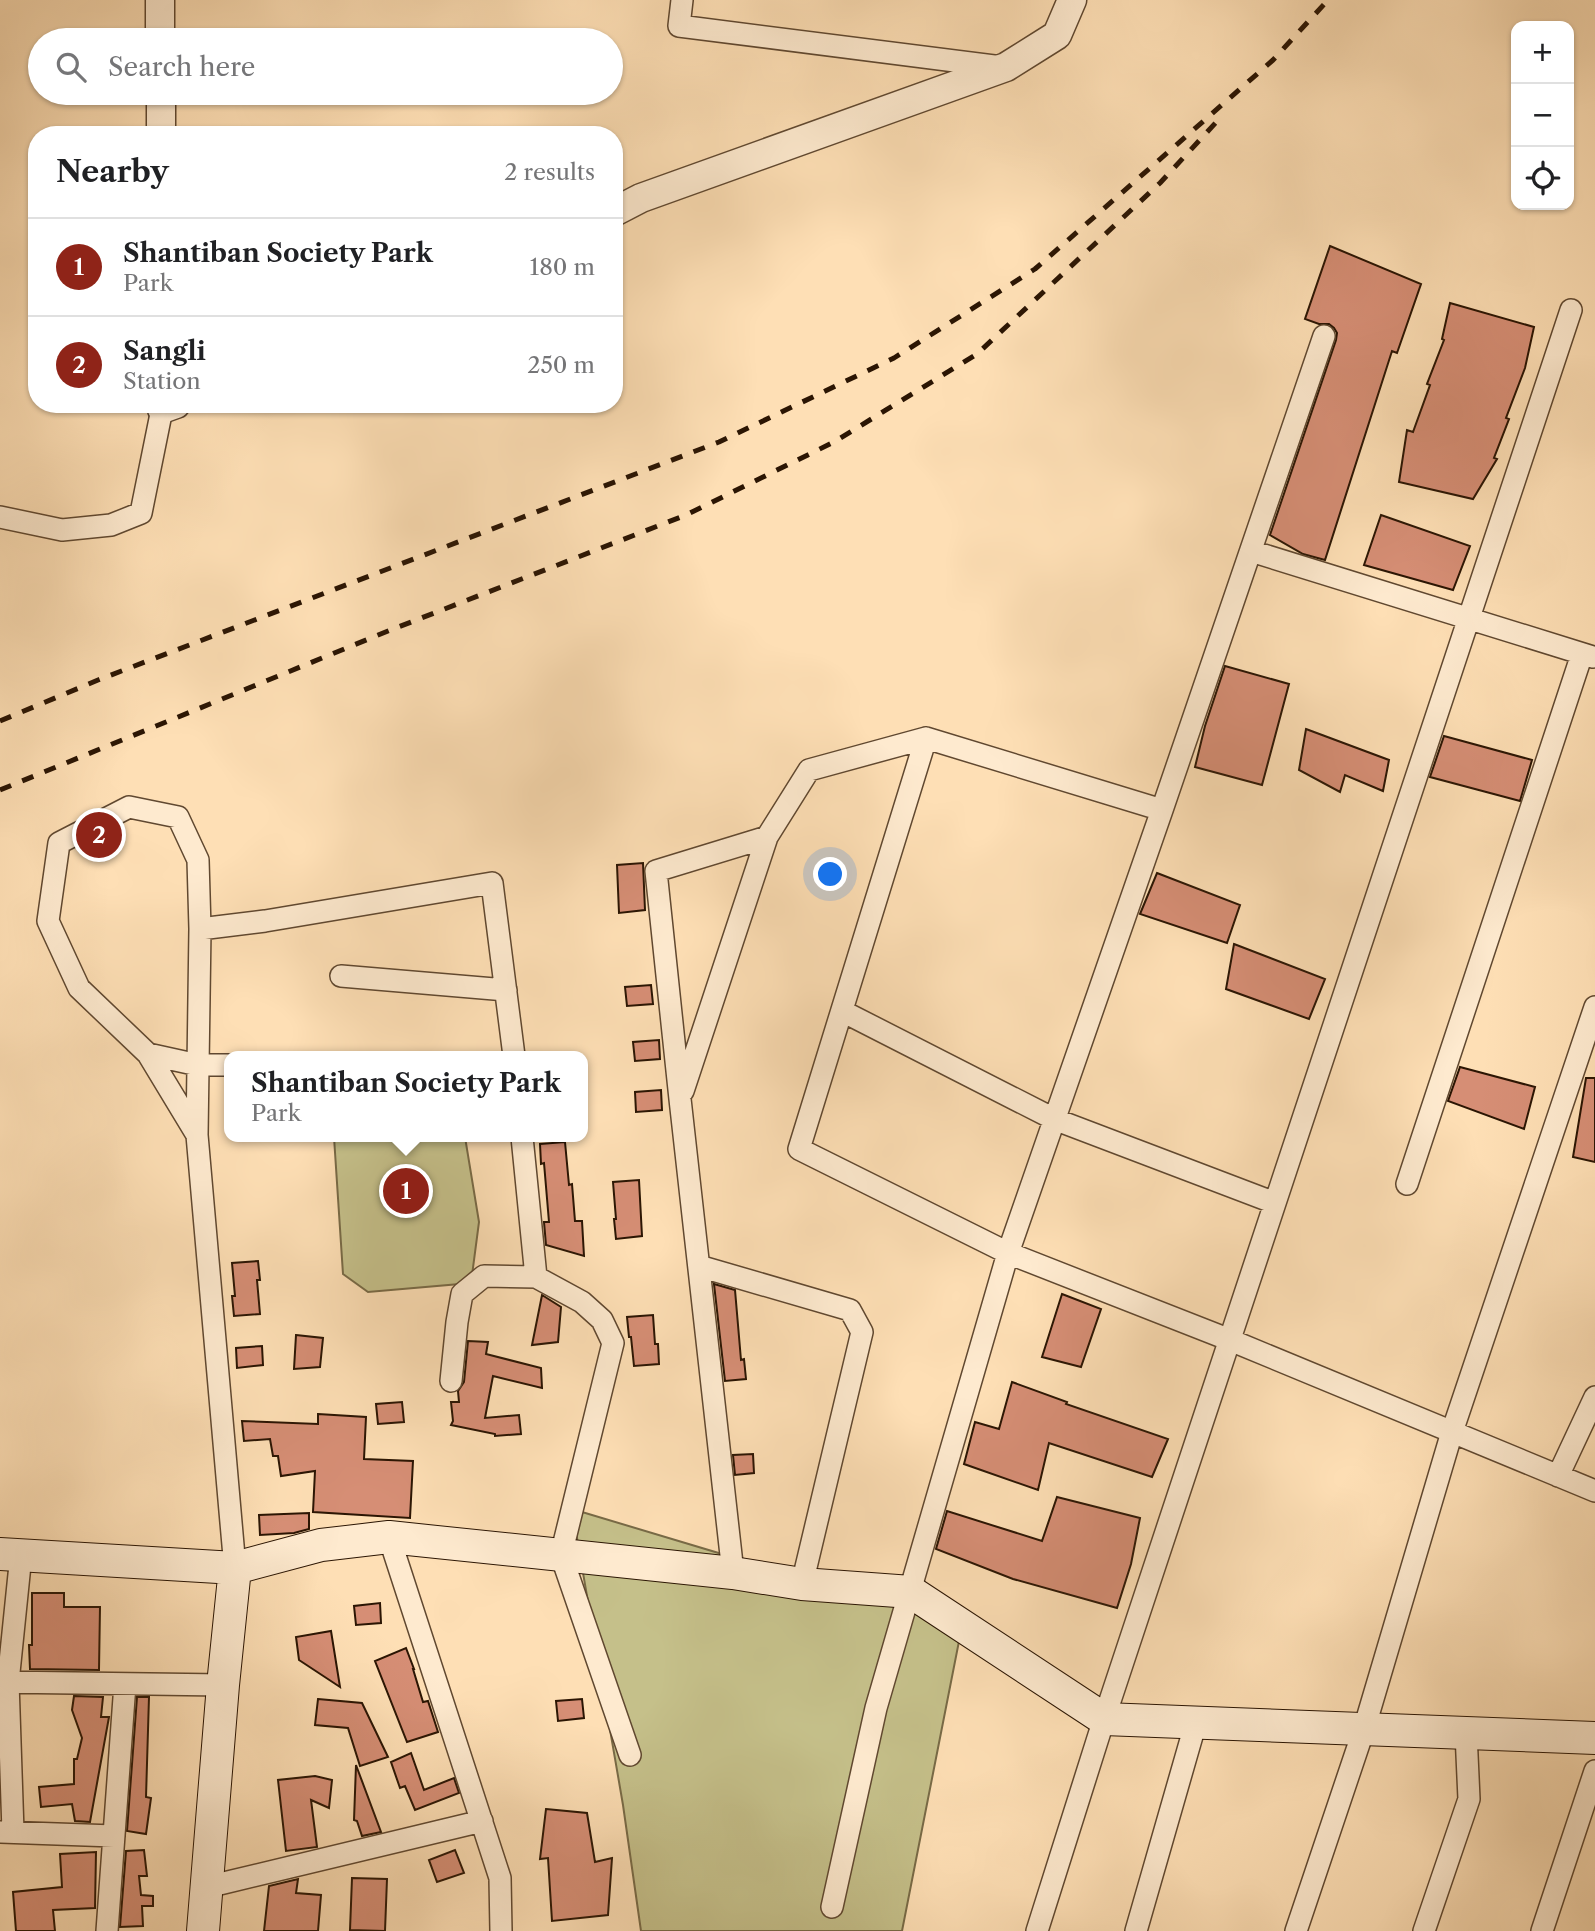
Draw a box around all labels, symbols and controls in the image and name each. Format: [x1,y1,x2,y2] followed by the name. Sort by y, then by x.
[1511,21,1574,210] map controls
[1511,21,1574,84] button: +
[28,28,623,105] search box
[52,48,90,86] icon: search
[108,51,255,83] text: Search here
[1511,84,1574,147] button: −
[1511,147,1574,210] button: locate
[56,153,169,190] text: Nearby
[504,158,595,186] text: 2 results
[123,237,433,269] text: Shantiban Society Park
[74,253,84,281] text: 1
[530,253,595,281] text: 180 m
[123,269,173,297] text: Park
[123,335,206,367] text: Sangli
[72,351,86,379] text: 2
[527,351,595,379] text: 250 m
[123,367,201,395] text: Station
[76,809,122,861] pin: 2
[813,857,847,891] your location
[224,1051,588,1142] popup
[251,1067,561,1099] text: Shantiban Society Park
[251,1099,301,1127] text: Park
[383,1165,429,1217] pin: 1

